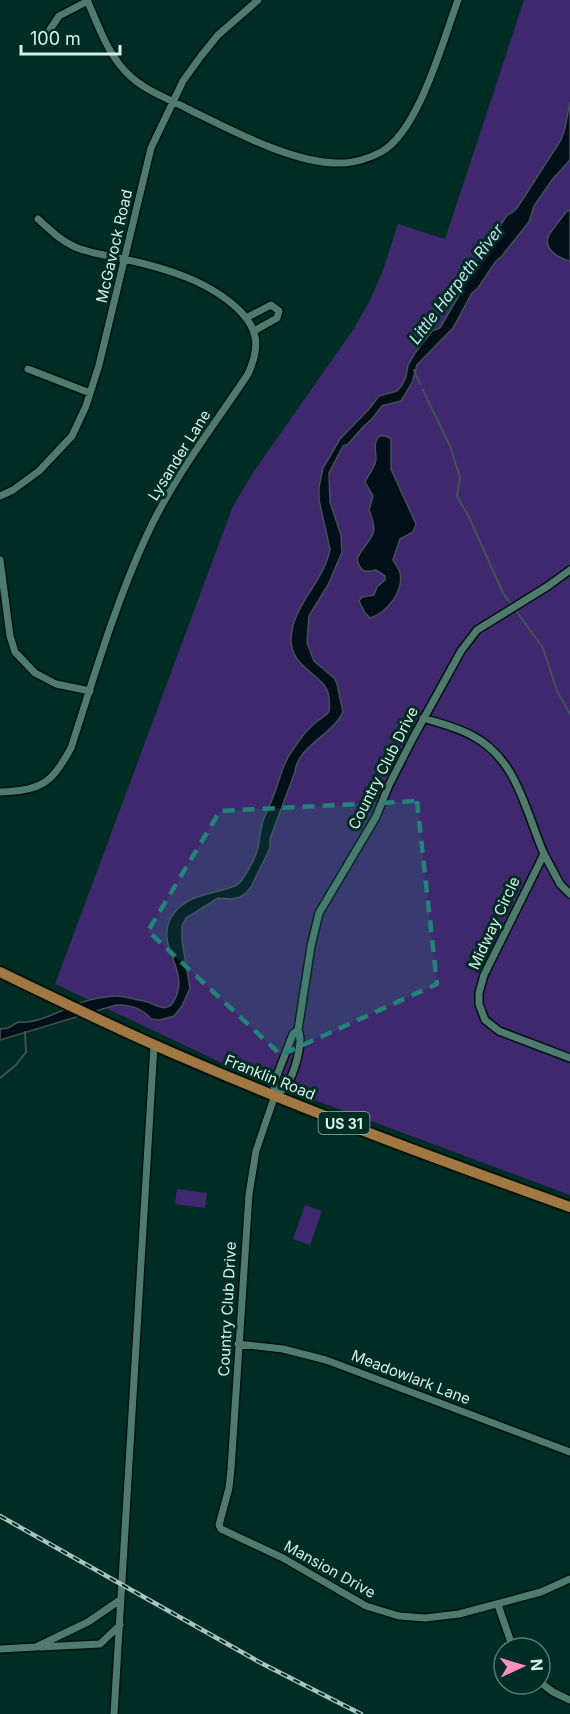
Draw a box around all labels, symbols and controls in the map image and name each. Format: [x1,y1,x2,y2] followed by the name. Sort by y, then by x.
[21,18,120,56] scale bar
[30,28,81,49] text: 100 m
[92,187,136,305] street label: McGavock Road
[404,219,508,348] water label: Little Harpeth River
[144,406,214,504] street label: Lysander Lane
[344,703,422,833] street label: Country Club Drive
[464,873,524,973] street label: Midway Circle
[222,1050,318,1104] street label: Franklin Road
[318,1112,370,1134] road number: US 31
[214,1241,240,1377] street label: Country Club Drive
[349,1346,473,1408] street label: Meadowlark Lane
[281,1536,379,1602] street label: Mansion Drive
[492,1636,552,1696] north arrow
[527,1658,547,1672] text: N

